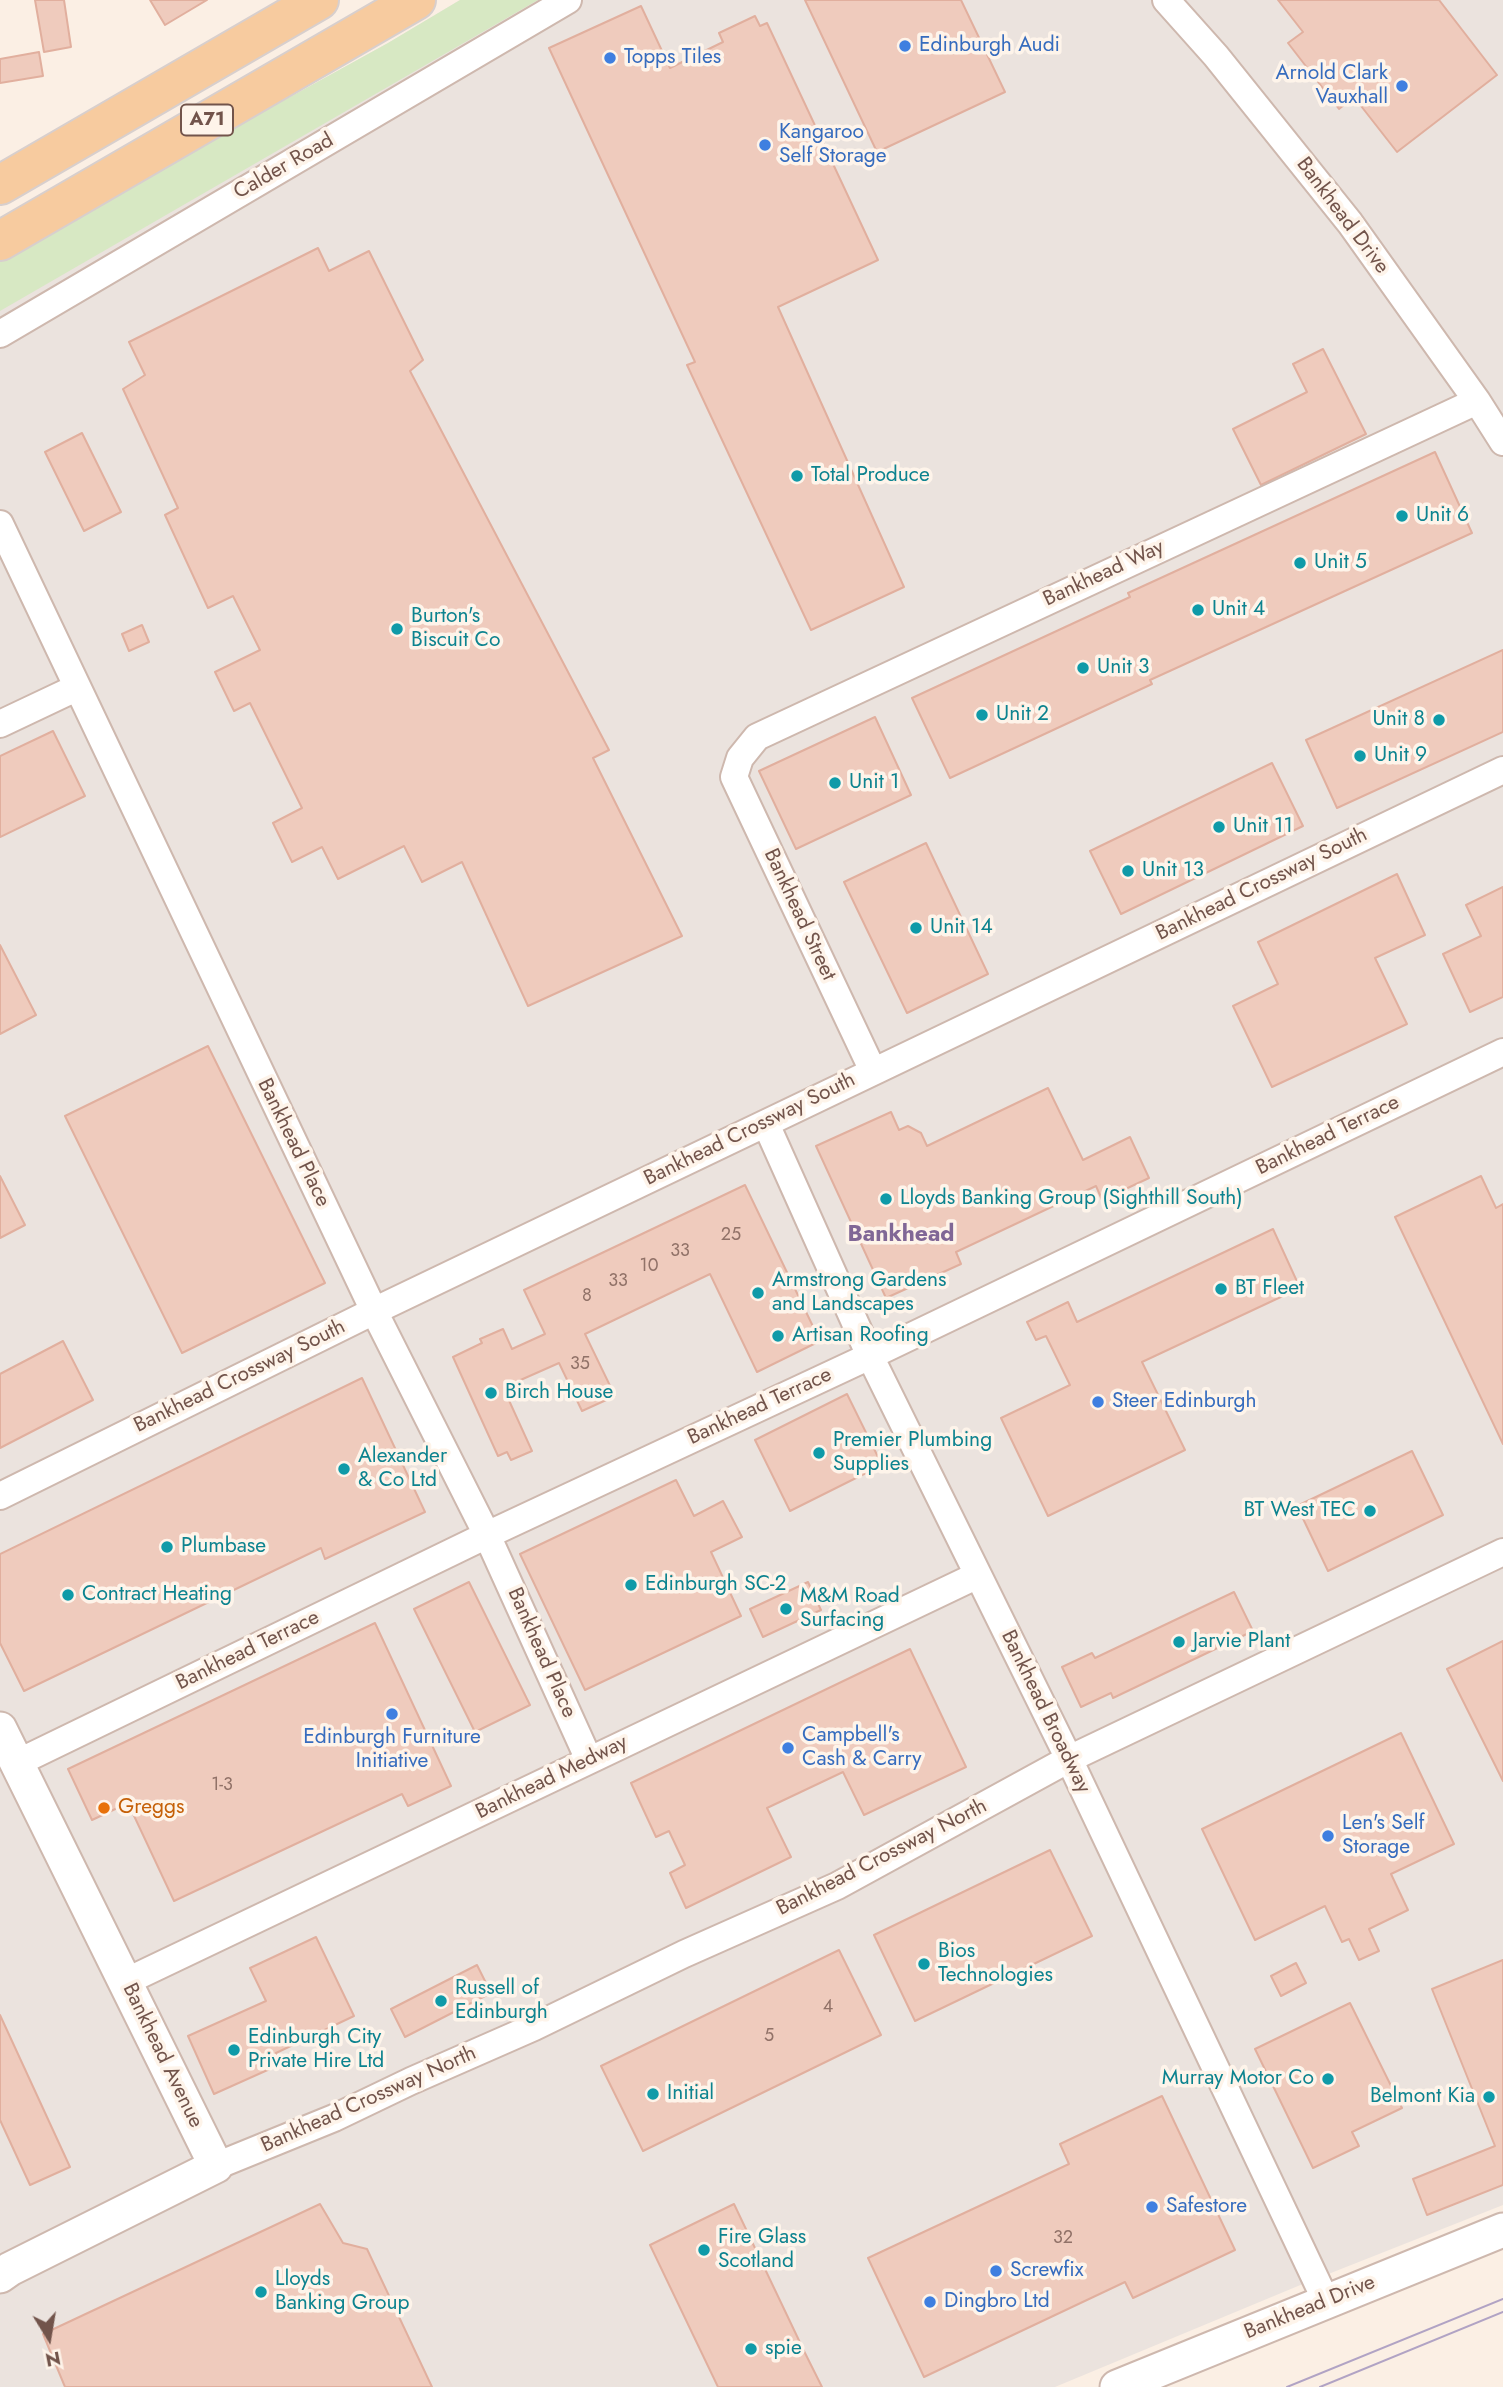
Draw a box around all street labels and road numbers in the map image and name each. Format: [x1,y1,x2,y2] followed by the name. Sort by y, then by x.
[181,104,233,136] road number: A71
[230,128,338,206] street label: Calder Road
[1290,153,1394,279] street label: Bankhead Drive
[1040,535,1168,613] street label: Bankhead Way
[1152,823,1372,947] street label: Bankhead Crossway South
[757,845,841,985] street label: Bankhead Street
[640,1068,860,1192] street label: Bankhead Crossway South
[251,1075,335,1211] street label: Bankhead Place
[1252,1090,1404,1182] street label: Bankhead Terrace
[130,1315,350,1439] street label: Bankhead Crossway South
[684,1363,836,1451] street label: Bankhead Terrace
[501,1584,581,1722] street label: Bankhead Place
[172,1605,324,1697] street label: Bankhead Terrace
[995,1627,1095,1797] street label: Bankhead Broadway
[472,1730,632,1826] street label: Bankhead Medway
[773,1794,991,1922] street label: Bankhead Crossway North
[116,1980,208,2132] street label: Bankhead Avenue
[258,2041,480,2159] street label: Bankhead Crossway North
[1241,2270,1379,2346] street label: Bankhead Drive

